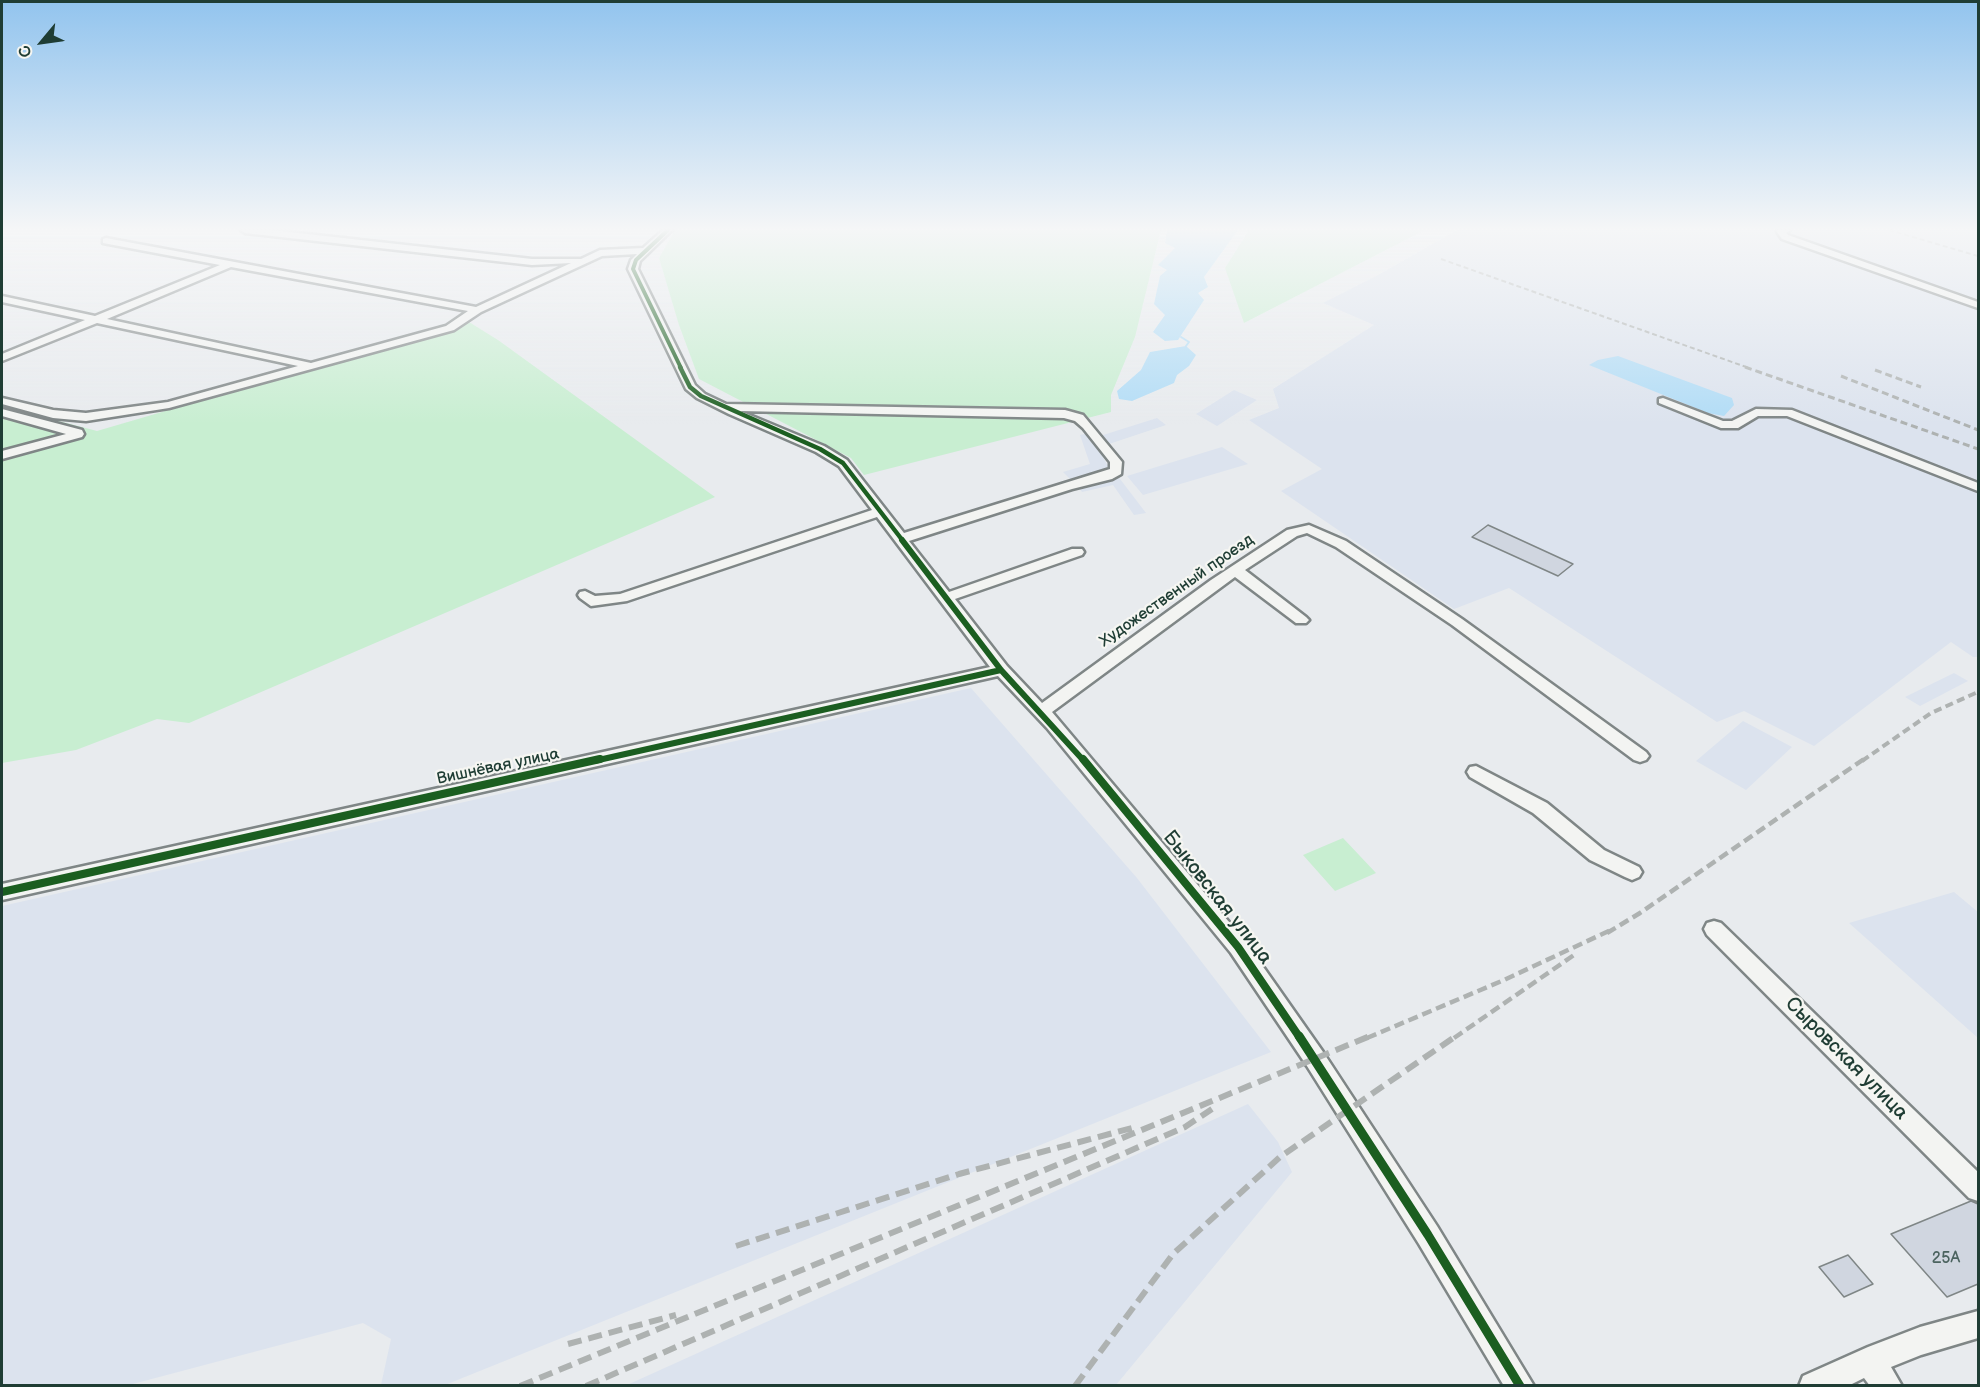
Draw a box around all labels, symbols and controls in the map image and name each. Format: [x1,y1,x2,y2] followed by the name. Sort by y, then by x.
[12,12,72,72] north arrow
[15,41,37,60] text: С
[1096,530,1258,652] street label: Художественный проезд
[435,745,561,789] street label: Вишнёвая улица
[1157,826,1277,970] street label: Быковская улица
[1780,993,1912,1125] street label: Сыровская улица
[1932,1249,1960,1269] house number: 25А

